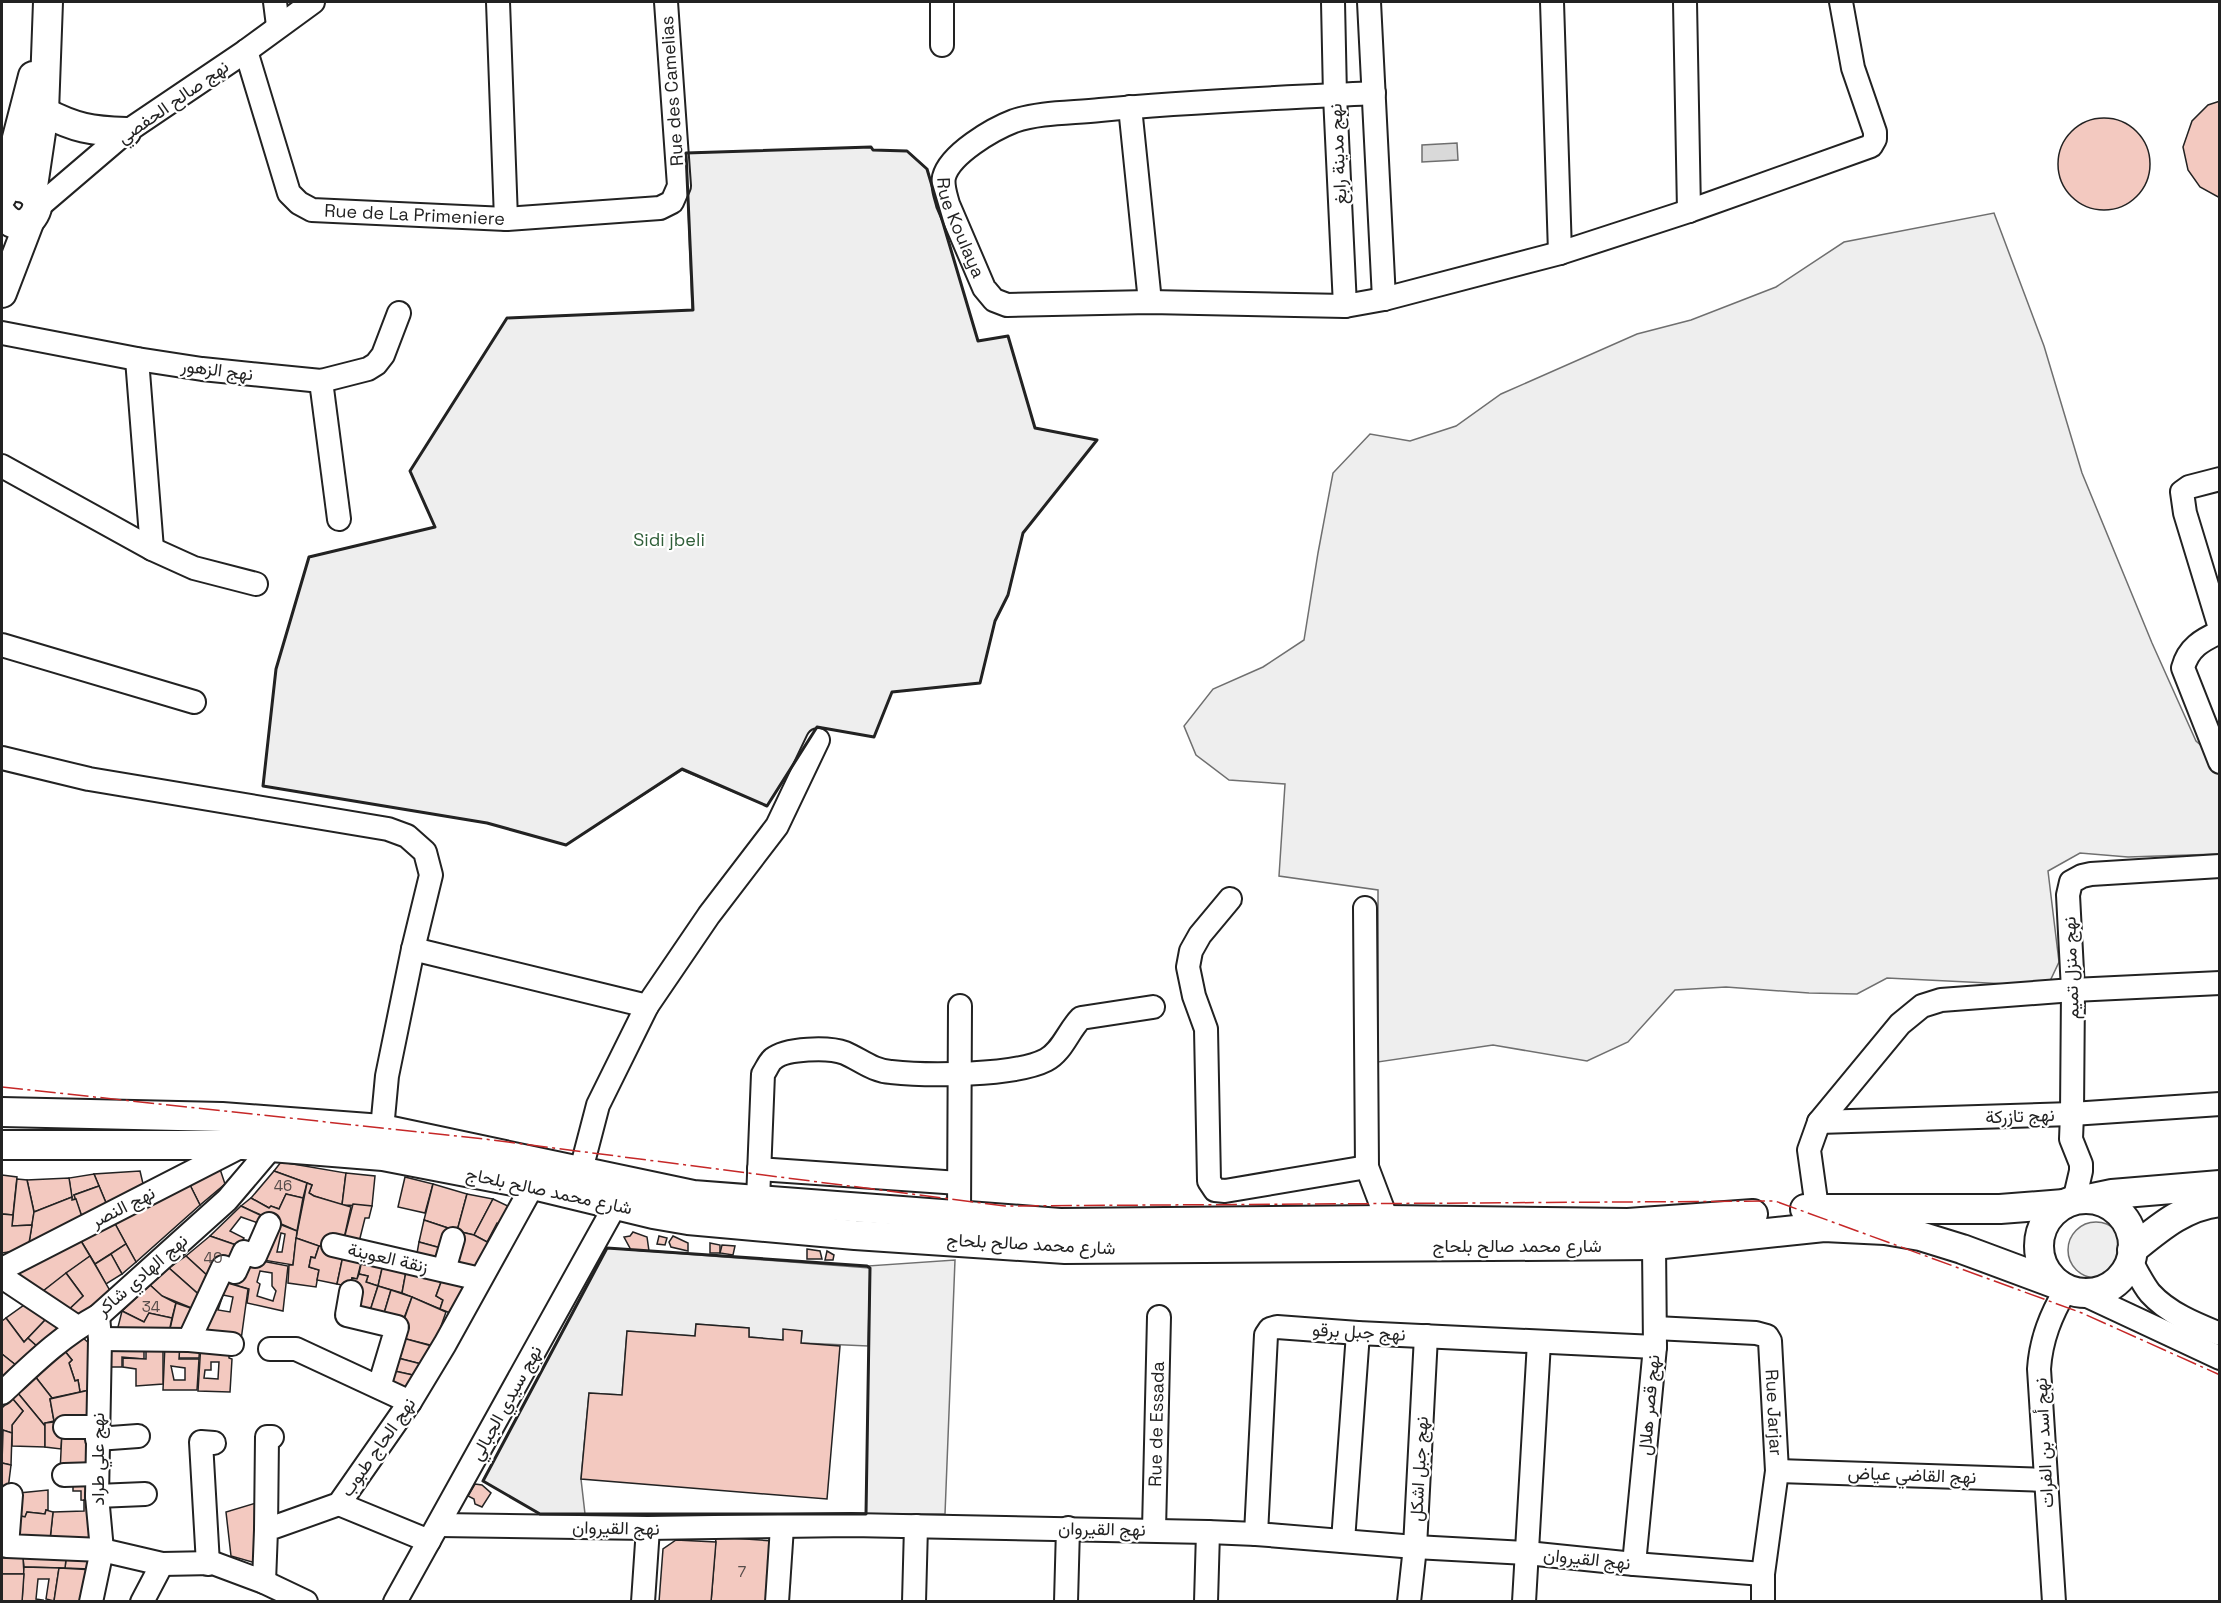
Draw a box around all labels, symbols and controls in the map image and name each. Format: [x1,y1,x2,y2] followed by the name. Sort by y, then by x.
[655,15,688,167] street label: Rue des Camelias
[113,55,235,152] street label: نهج صالح الحفصي
[1323,103,1353,205] street label: نهج مدينة رابغ
[932,177,990,281] street label: Rue Koulaya
[324,199,505,230] street label: Rue de La Primeniere
[178,354,255,386] street label: نهج الزهور
[633,528,705,551] park label: Sidi jbeli
[2057,916,2085,1020] street label: نهج منزل تميم
[1985,1103,2055,1129] street label: نهج تازركة
[464,1162,634,1220] street label: شارع محمد صالح بلحاج
[274,1176,292,1195] house number: 46
[86,1181,159,1234] street label: نهج النصر
[946,1228,1116,1260] street label: شارع محمد صالح بلحاج
[90,1229,195,1324] street label: نهج الهادي شاكر
[1432,1234,1602,1258] street label: شارع محمد صالح بلحاج
[346,1237,430,1278] street label: زنقة العوينة
[204,1248,223,1267] house number: 40
[142,1297,160,1316] house number: 34
[1312,1318,1406,1346] street label: نهج جبل برقو
[464,1341,550,1466] street label: نهج سيدي الجبالي
[1633,1354,1665,1456] street label: نهج قصر هلال
[1143,1361,1169,1487] street label: Rue de Essada
[1761,1369,1788,1457] street label: Rue Jarjar
[2029,1377,2059,1509] street label: نهج أسد بن الفرات
[335,1393,421,1501] street label: نهج الحاج طبوب
[86,1413,113,1505] street label: نهج علي طراد
[1404,1416,1434,1522] street label: نهج جبل اشكل
[1847,1461,1977,1492] street label: نهج القاضي عياض
[572,1515,660,1541] street label: نهج القيروان
[1058,1516,1146,1542] street label: نهج القيروان
[1542,1542,1632,1576] street label: نهج القيروان
[738,1562,746,1581] house number: 7

